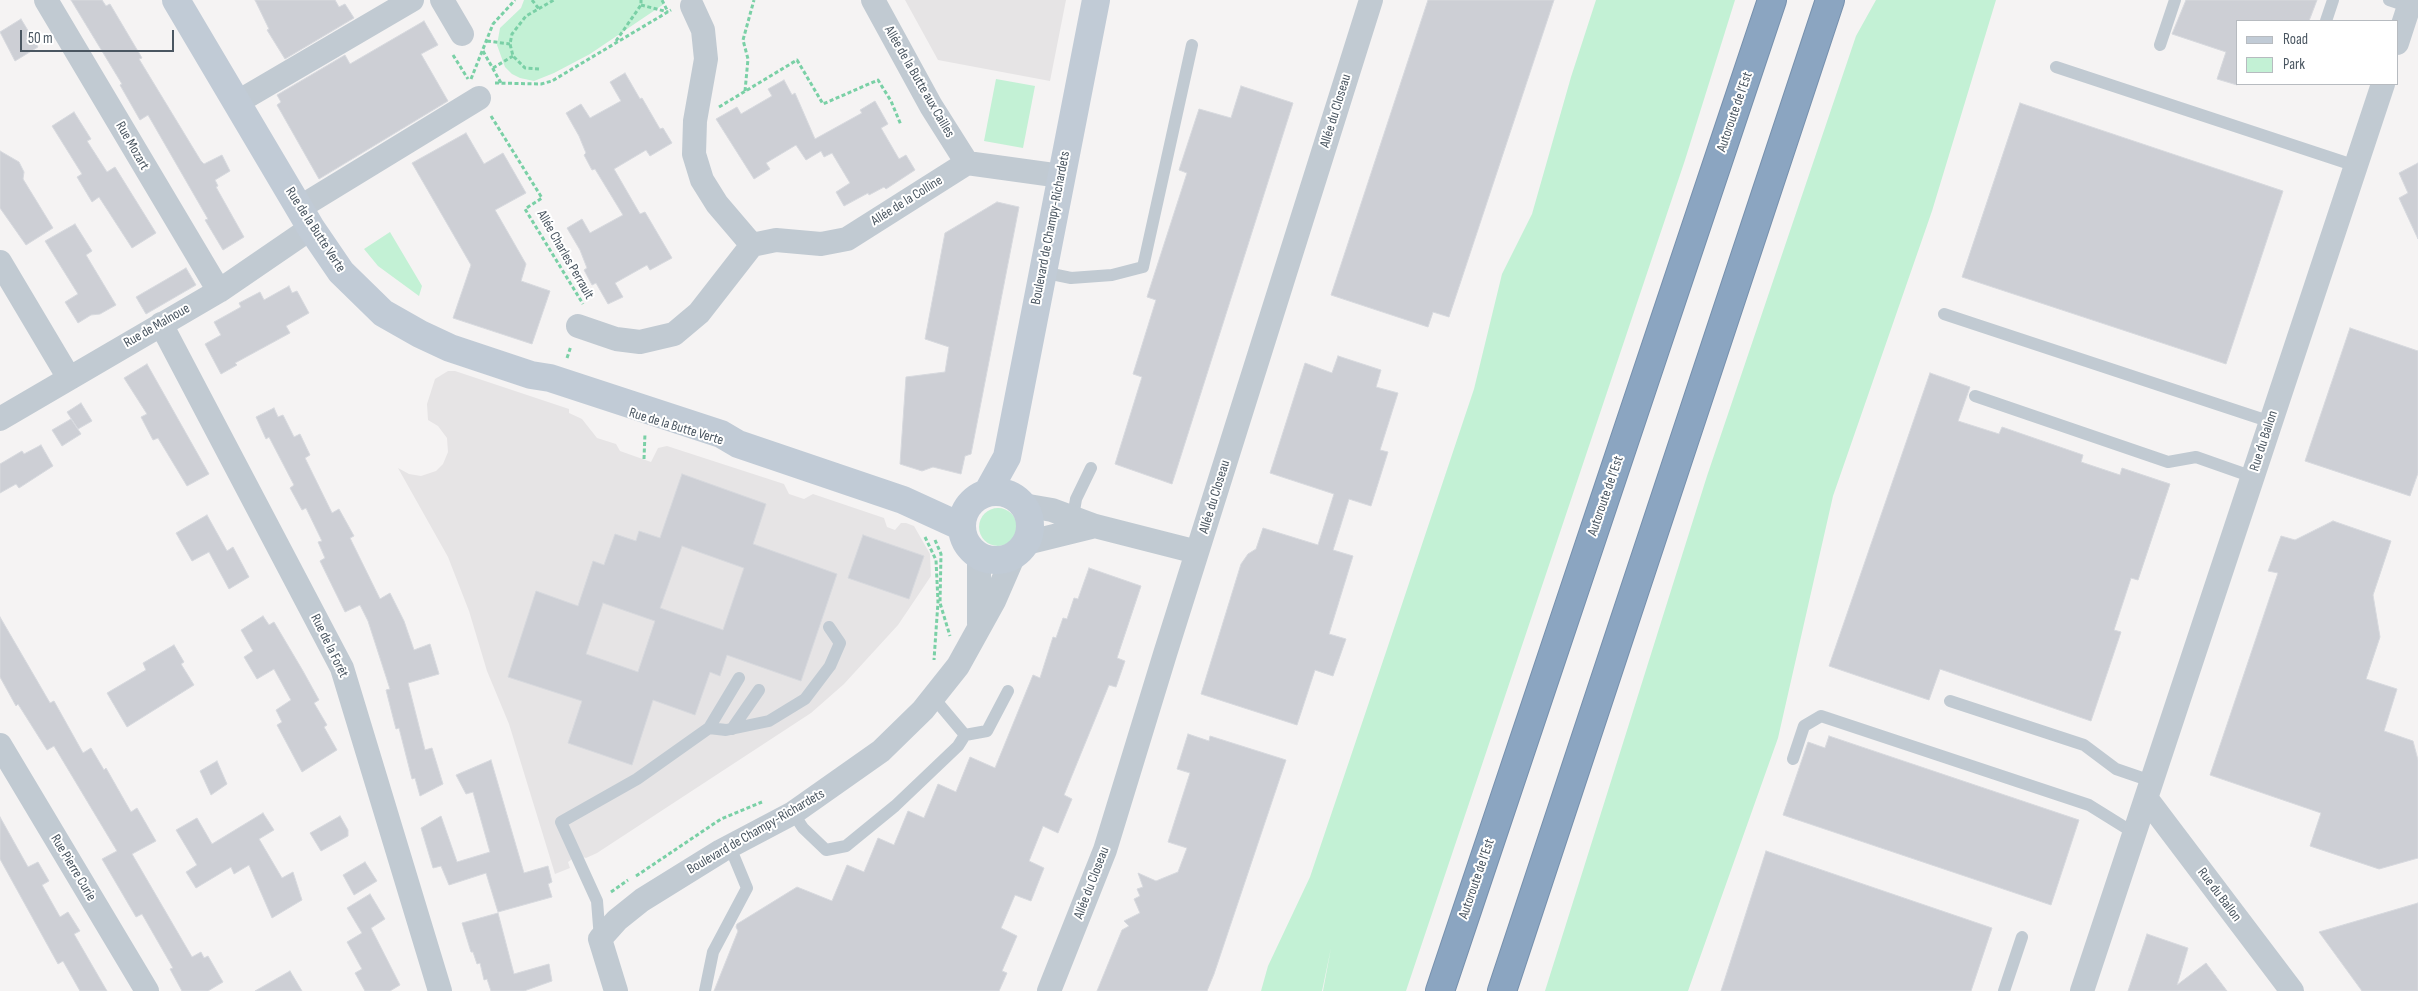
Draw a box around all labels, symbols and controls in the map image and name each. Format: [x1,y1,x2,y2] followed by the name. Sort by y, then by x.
[22,20,176,52] scale bar
[2236,20,2398,85] legend
[880,23,958,141] street label: Allée de la Butte aux Cailles
[28,29,53,48] text: 50 m
[2283,30,2308,49] text: Road
[2283,55,2305,74] text: Park
[1714,70,1756,154] street label: Autoroute de l’Est
[1317,72,1355,150] street label: Allée du Closeau
[111,119,153,173] street label: Rue Mozart
[1028,150,1074,306] street label: Boulevard de Champy-Richardets
[868,172,946,230] street label: Allée de la Colline
[281,184,349,276] street label: Rue de la Butte Verte
[533,207,597,303] street label: Allée Charles Perrault
[121,300,193,352] street label: Rue de Malnoue
[627,405,725,449] street label: Rue de la Butte Verte
[2246,409,2282,473] street label: Rue du Ballon
[1585,454,1627,538] street label: Autoroute de l’Est
[1196,458,1234,536] street label: Allée du Closeau
[306,611,352,681] street label: Rue de la Forêt
[684,786,828,878] street label: Boulevard de Champy-Richardets
[47,832,99,904] street label: Rue Pierre Curie
[1456,837,1498,921] street label: Autoroute de l’Est
[1071,845,1113,921] street label: Allée du Closeau
[2193,865,2245,925] street label: Rue du Ballon

